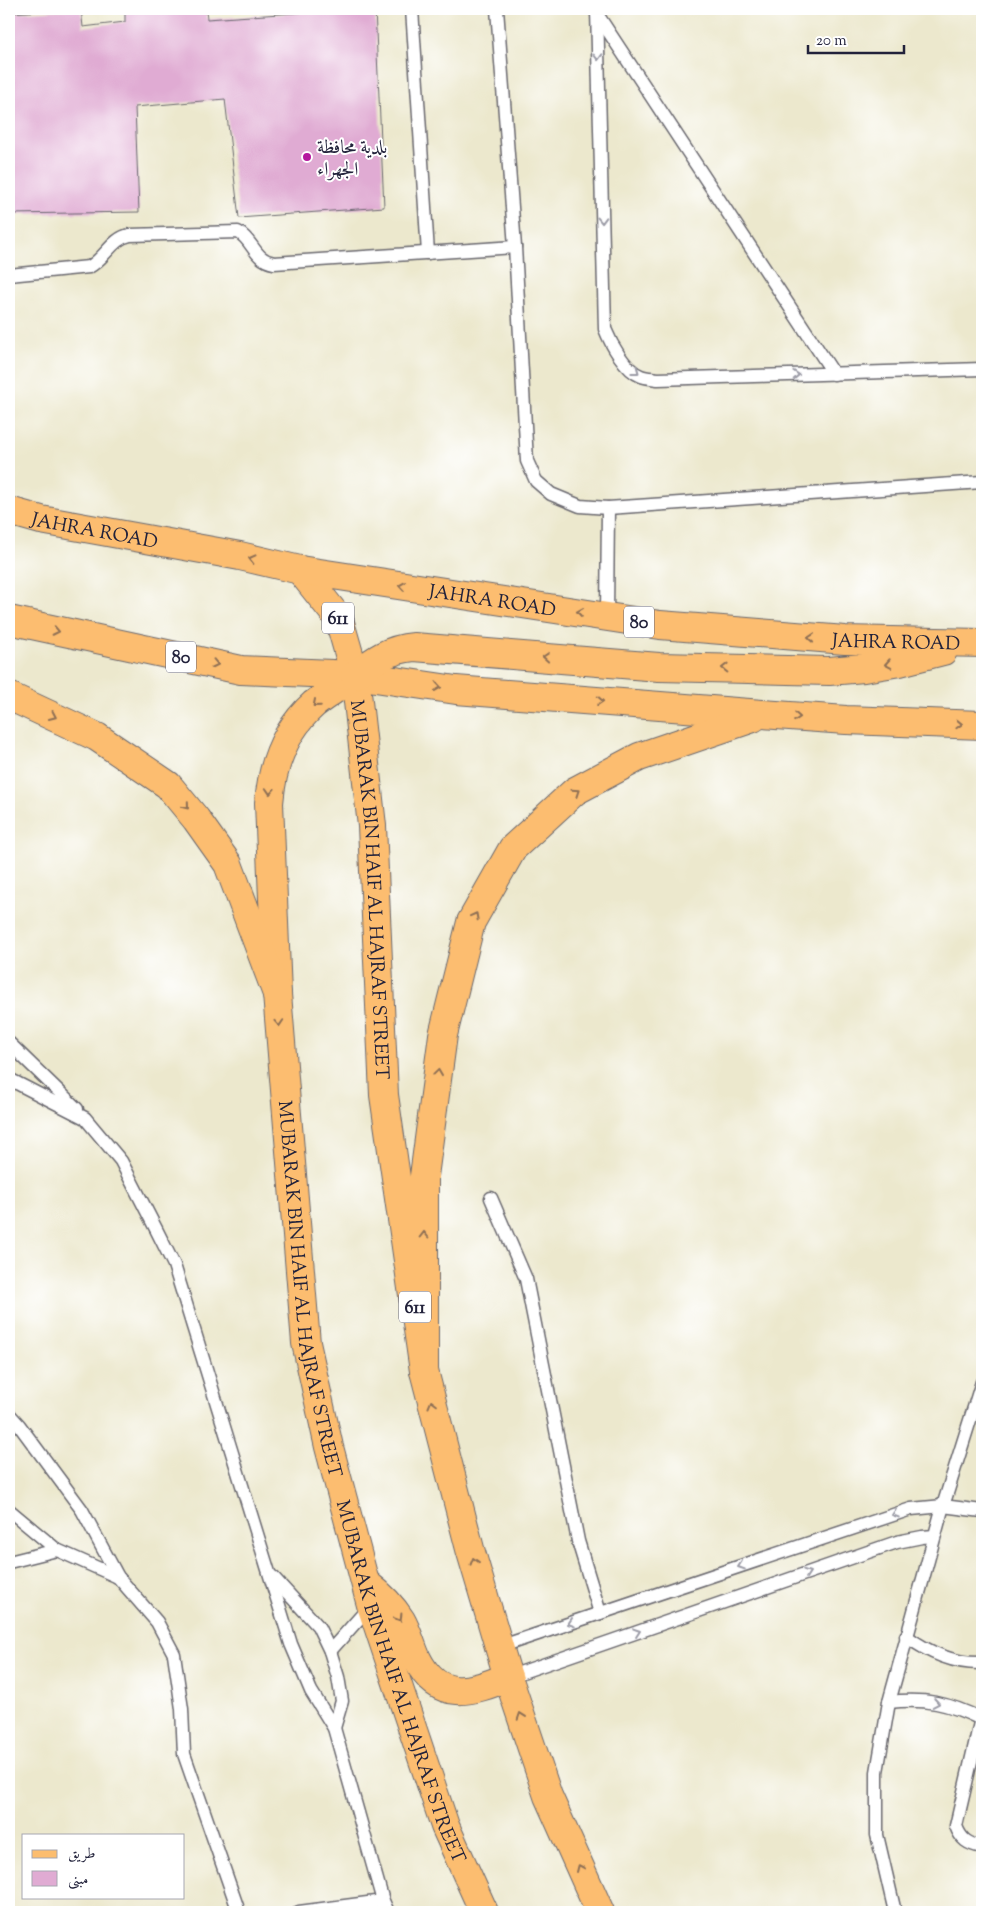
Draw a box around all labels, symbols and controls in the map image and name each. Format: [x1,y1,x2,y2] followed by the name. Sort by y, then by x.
[808,22,905,54] scale bar
[816,31,847,52] text: 20 m
[593,54,603,62] one-way arrow
[317,135,387,184] place label: بلدية محافظة الجهراء
[301,151,313,163] marker: بلدية محافظة الجهراء
[597,216,607,224] one-way arrow
[630,365,640,374] one-way arrow
[792,370,800,380] one-way arrow
[27,507,160,557] street label: JAHRA ROAD
[248,554,257,565] one-way arrow
[426,579,558,625] street label: JAHRA ROAD
[398,581,407,591] one-way arrow
[322,602,354,634] road number: 611
[624,606,654,638] road number: 80
[576,608,585,618] one-way arrow
[52,625,61,635] one-way arrow
[830,628,960,659] street label: JAHRA ROAD
[807,632,815,643] one-way arrow
[166,642,196,672] road number: 80
[542,652,550,663] one-way arrow
[211,659,220,669] one-way arrow
[883,659,892,669] one-way arrow
[721,663,729,674] one-way arrow
[434,682,442,692] one-way arrow
[596,695,604,706] one-way arrow
[342,698,394,1080] street label: MUBARAK BIN HAIF AL HAJRAF STREET
[312,699,321,708] one-way arrow
[48,710,57,721] one-way arrow
[793,711,801,722] one-way arrow
[956,719,963,729] one-way arrow
[265,787,276,795] one-way arrow
[571,788,580,798] one-way arrow
[181,801,190,810] one-way arrow
[469,912,479,921] one-way arrow
[274,1020,285,1028] one-way arrow
[432,1069,443,1077] one-way arrow
[270,1100,348,1481] street label: MUBARAK BIN HAIF AL HAJRAF STREET
[419,1231,429,1238] one-way arrow
[399,1291,431,1322] road number: 611
[428,1400,438,1408] one-way arrow
[328,1497,471,1868] street label: MUBARAK BIN HAIF AL HAJRAF STREET
[891,1508,900,1518] one-way arrow
[469,1557,479,1566] one-way arrow
[737,1560,746,1570] one-way arrow
[802,1569,811,1579] one-way arrow
[392,1613,402,1622] one-way arrow
[567,1617,575,1627] one-way arrow
[632,1628,641,1638] one-way arrow
[932,1697,941,1707] one-way arrow
[517,1713,527,1721] one-way arrow
[22,1834,185,1898] legend
[68,1844,95,1865] text: طريق
[576,1864,587,1873] one-way arrow
[68,1870,88,1891] text: مبنى

